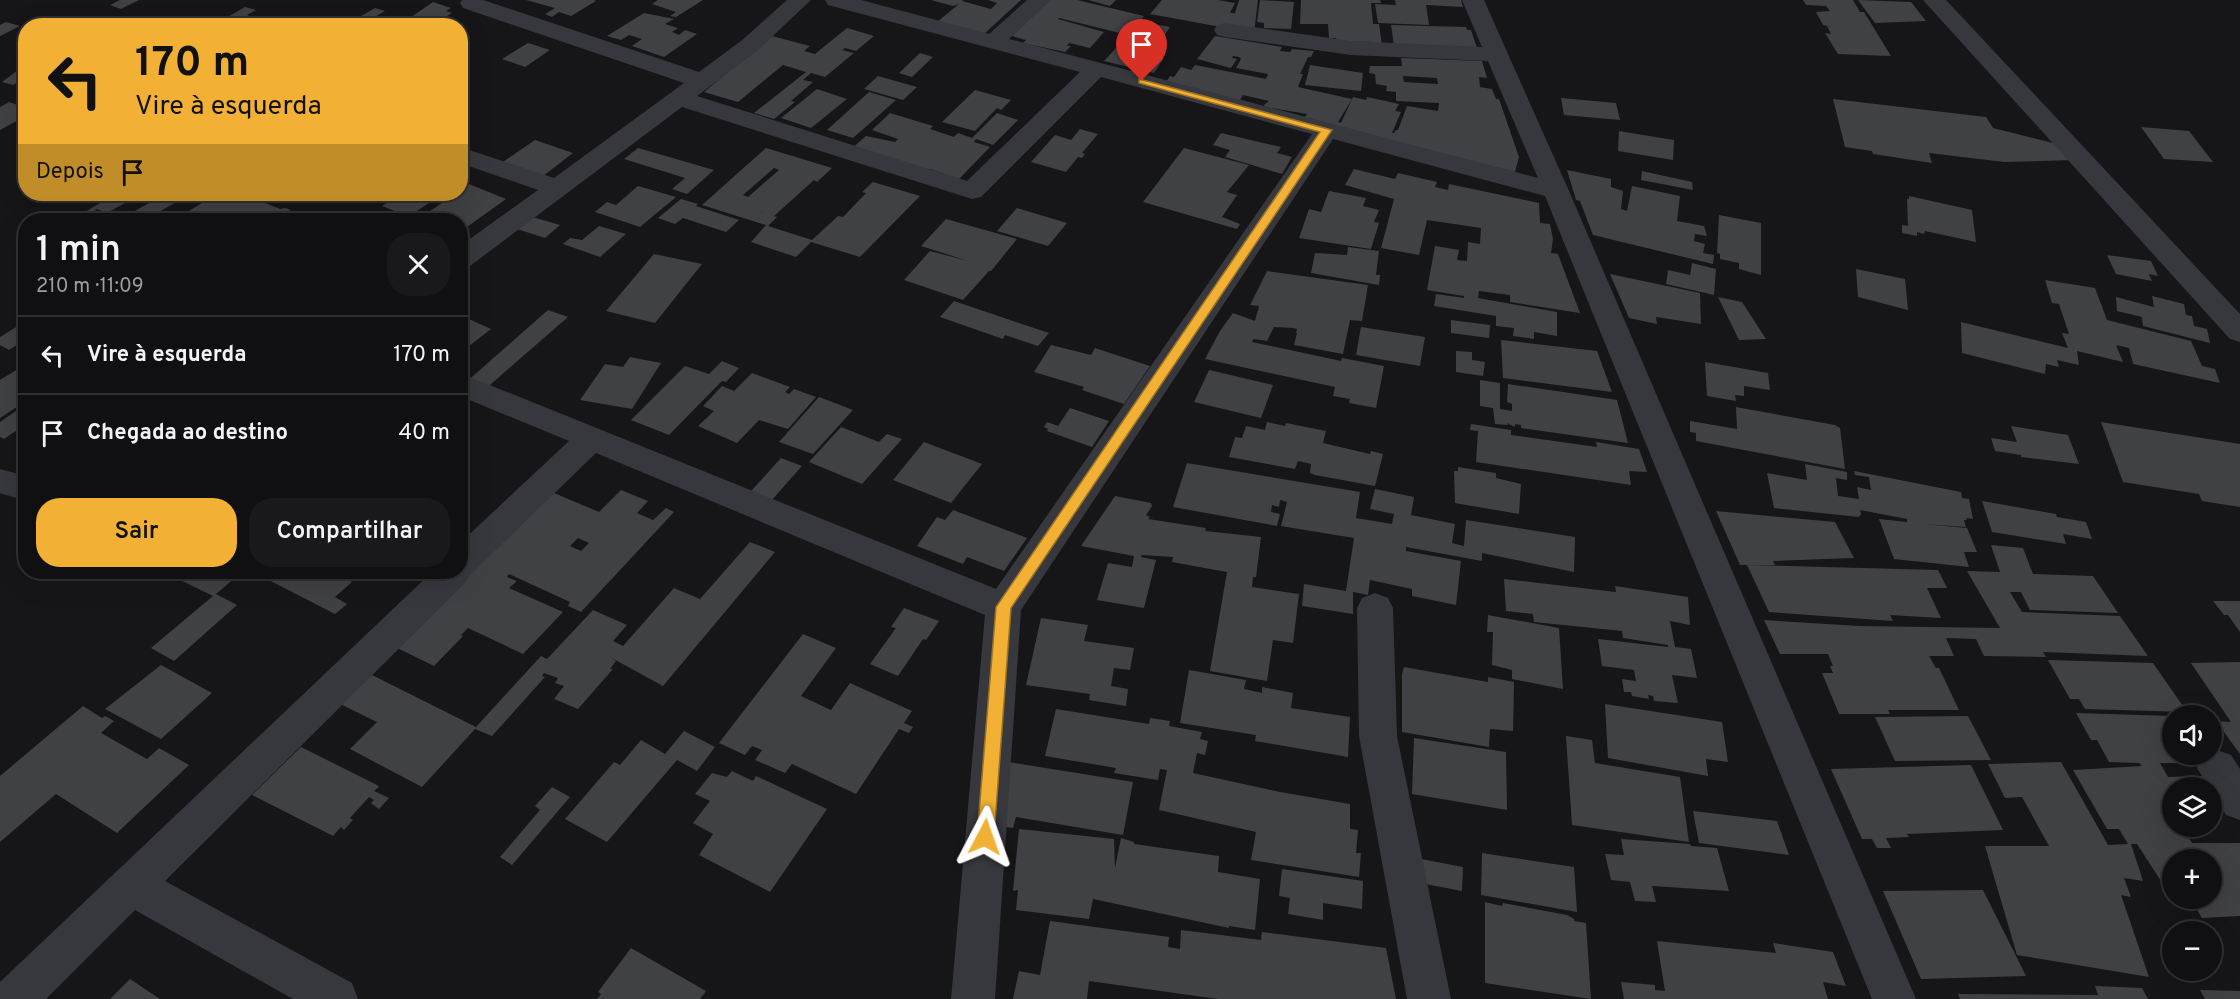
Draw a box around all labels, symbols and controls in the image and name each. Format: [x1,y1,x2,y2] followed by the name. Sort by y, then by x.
[1116,19,1167,81] pin
[1125,28,1158,61] icon: arrive
[135,38,249,91] text: 170 m
[36,42,114,120] icon: left
[135,90,322,124] text: Vire à esquerda
[116,156,149,189] icon: arrive
[36,159,104,186] text: Depois
[36,228,121,274] text: 1 min
[387,233,450,296] button: close
[36,274,144,300] text: 210 m · 11:09
[36,339,69,372] icon: left
[87,342,246,369] text: Vire à esquerda
[393,342,450,369] text: 170 m
[36,417,69,450] icon: arrive
[87,420,288,447] text: Chegada ao destino
[398,420,450,447] text: 40 m
[36,498,237,567] button: Sair
[249,498,450,567] button: Compartilhar
[2162,705,2222,981] map controls
[2162,705,2222,765] button: sound
[2162,777,2222,837] button: layers
[953,805,1017,869] position arrow
[2162,849,2222,909] button: +
[2162,921,2222,981] button: −

